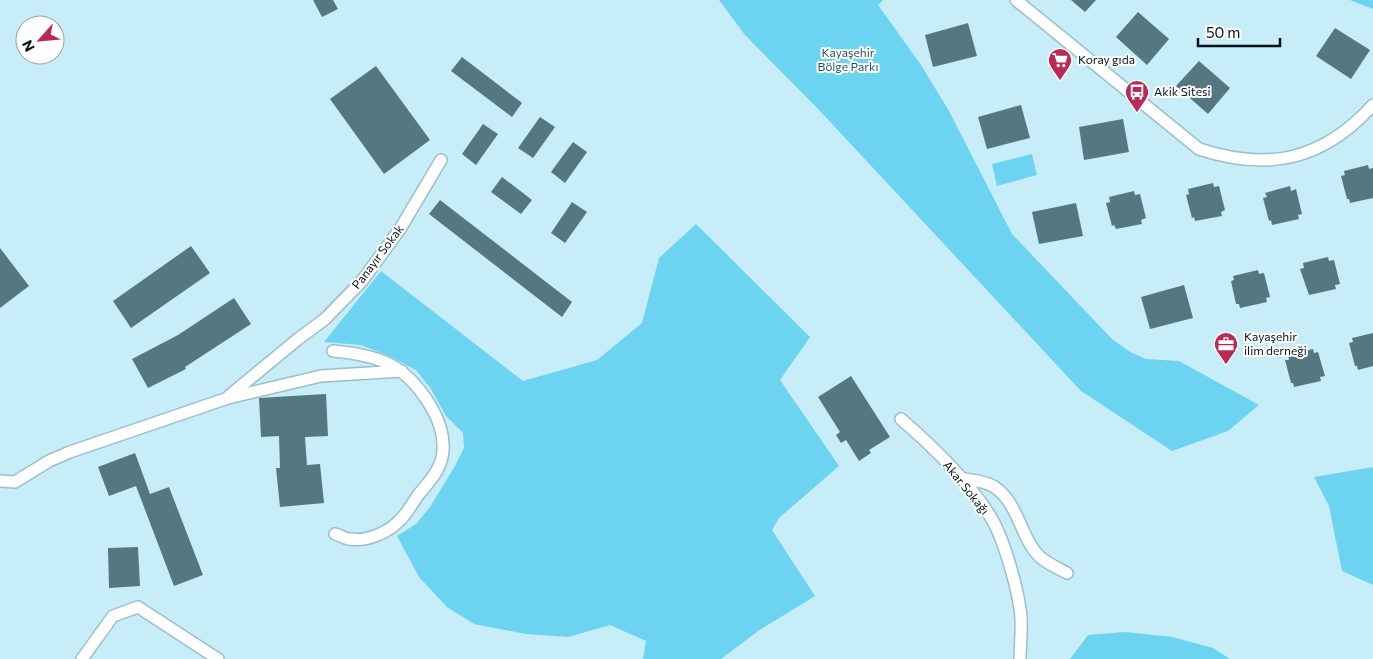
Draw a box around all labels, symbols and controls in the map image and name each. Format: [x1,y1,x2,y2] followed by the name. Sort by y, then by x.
[15,15,65,65] north arrow
[1198,15,1280,47] scale bar
[1206,23,1240,41] text: 50 m
[18,38,38,55] text: N
[817,45,879,73] park label: Kayaşehir Bölge Parkı
[1047,47,1073,81] supermarket icon: Koray gıda
[1078,52,1135,66] place label: Koray gıda
[1124,79,1150,113] bus stop icon: Akik Sitesi
[1154,84,1211,98] place label: Akik Sitesi
[349,221,406,291] street label: Panayır Sokak
[1244,329,1307,357] place label: Kayaşehir ilim derneği
[1213,331,1239,365] office icon: Kayaşehir ilim derneği
[941,458,993,517] street label: Akar Sokağı

